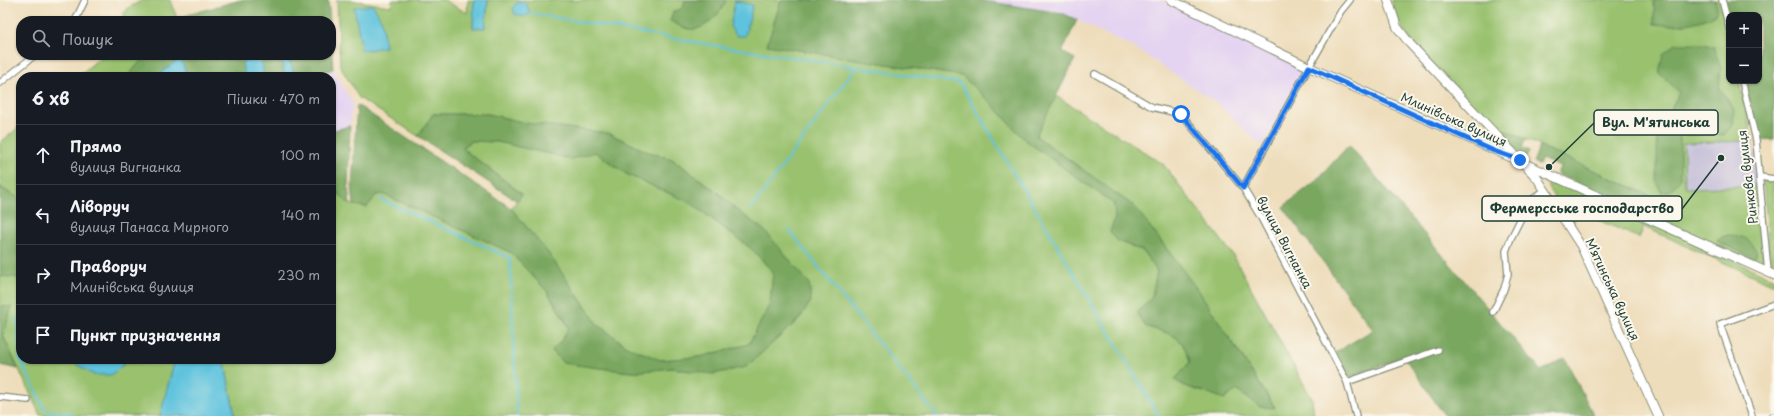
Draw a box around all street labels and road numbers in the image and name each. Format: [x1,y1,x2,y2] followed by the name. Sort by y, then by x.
[1398,87,1510,151] street label: Млинівська вулиця
[1732,129,1762,225] street label: Ринкова вулиця
[1253,192,1317,292] street label: вулиця Вигнанка
[1581,235,1645,343] street label: Мʼятинська вулиця

